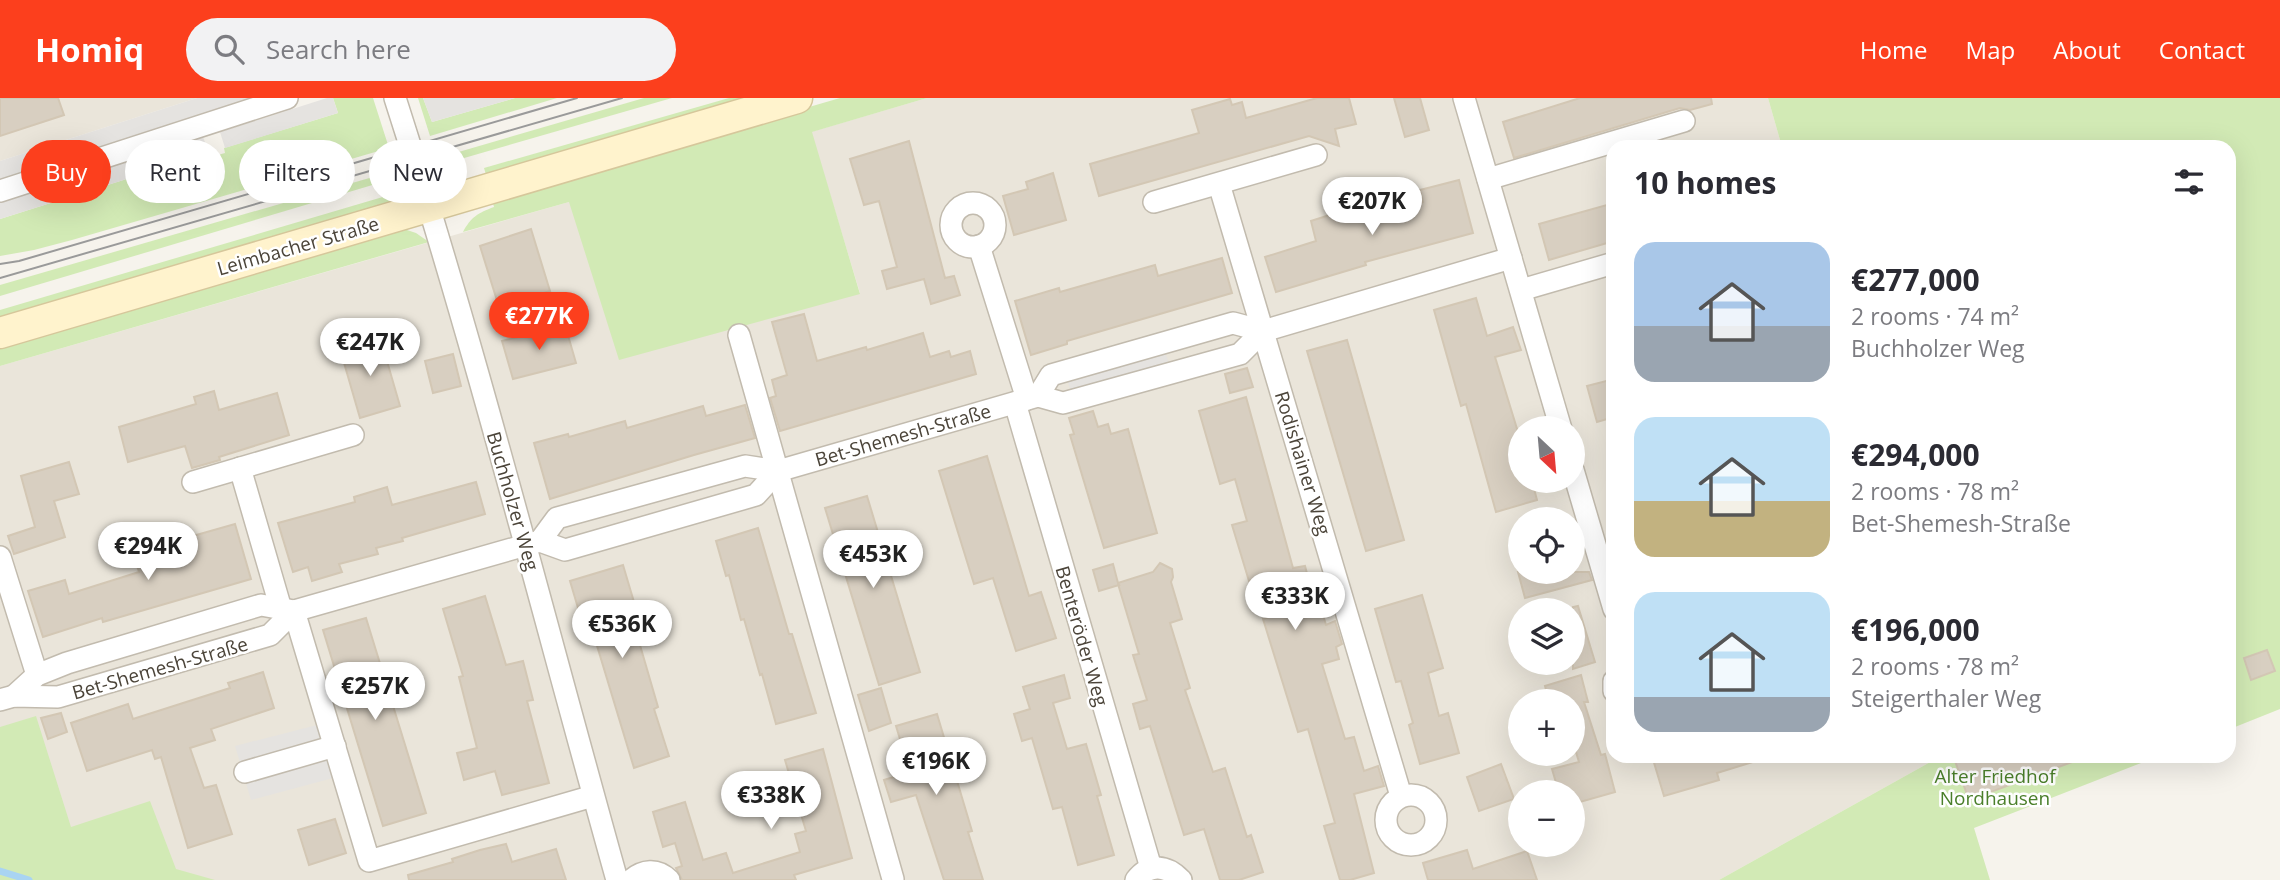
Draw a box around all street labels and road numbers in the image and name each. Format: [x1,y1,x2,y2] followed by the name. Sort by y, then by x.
[214,210,382,282] street label: Leimbacher Straße
[1269,388,1337,538] street label: Rodishainer Weg
[812,397,994,473] street label: Bet-Shemesh-Straße
[481,429,545,573] street label: Buchholzer Weg
[1050,563,1114,709] street label: Benteröder Weg
[69,630,251,706] street label: Bet-Shemesh-Straße

